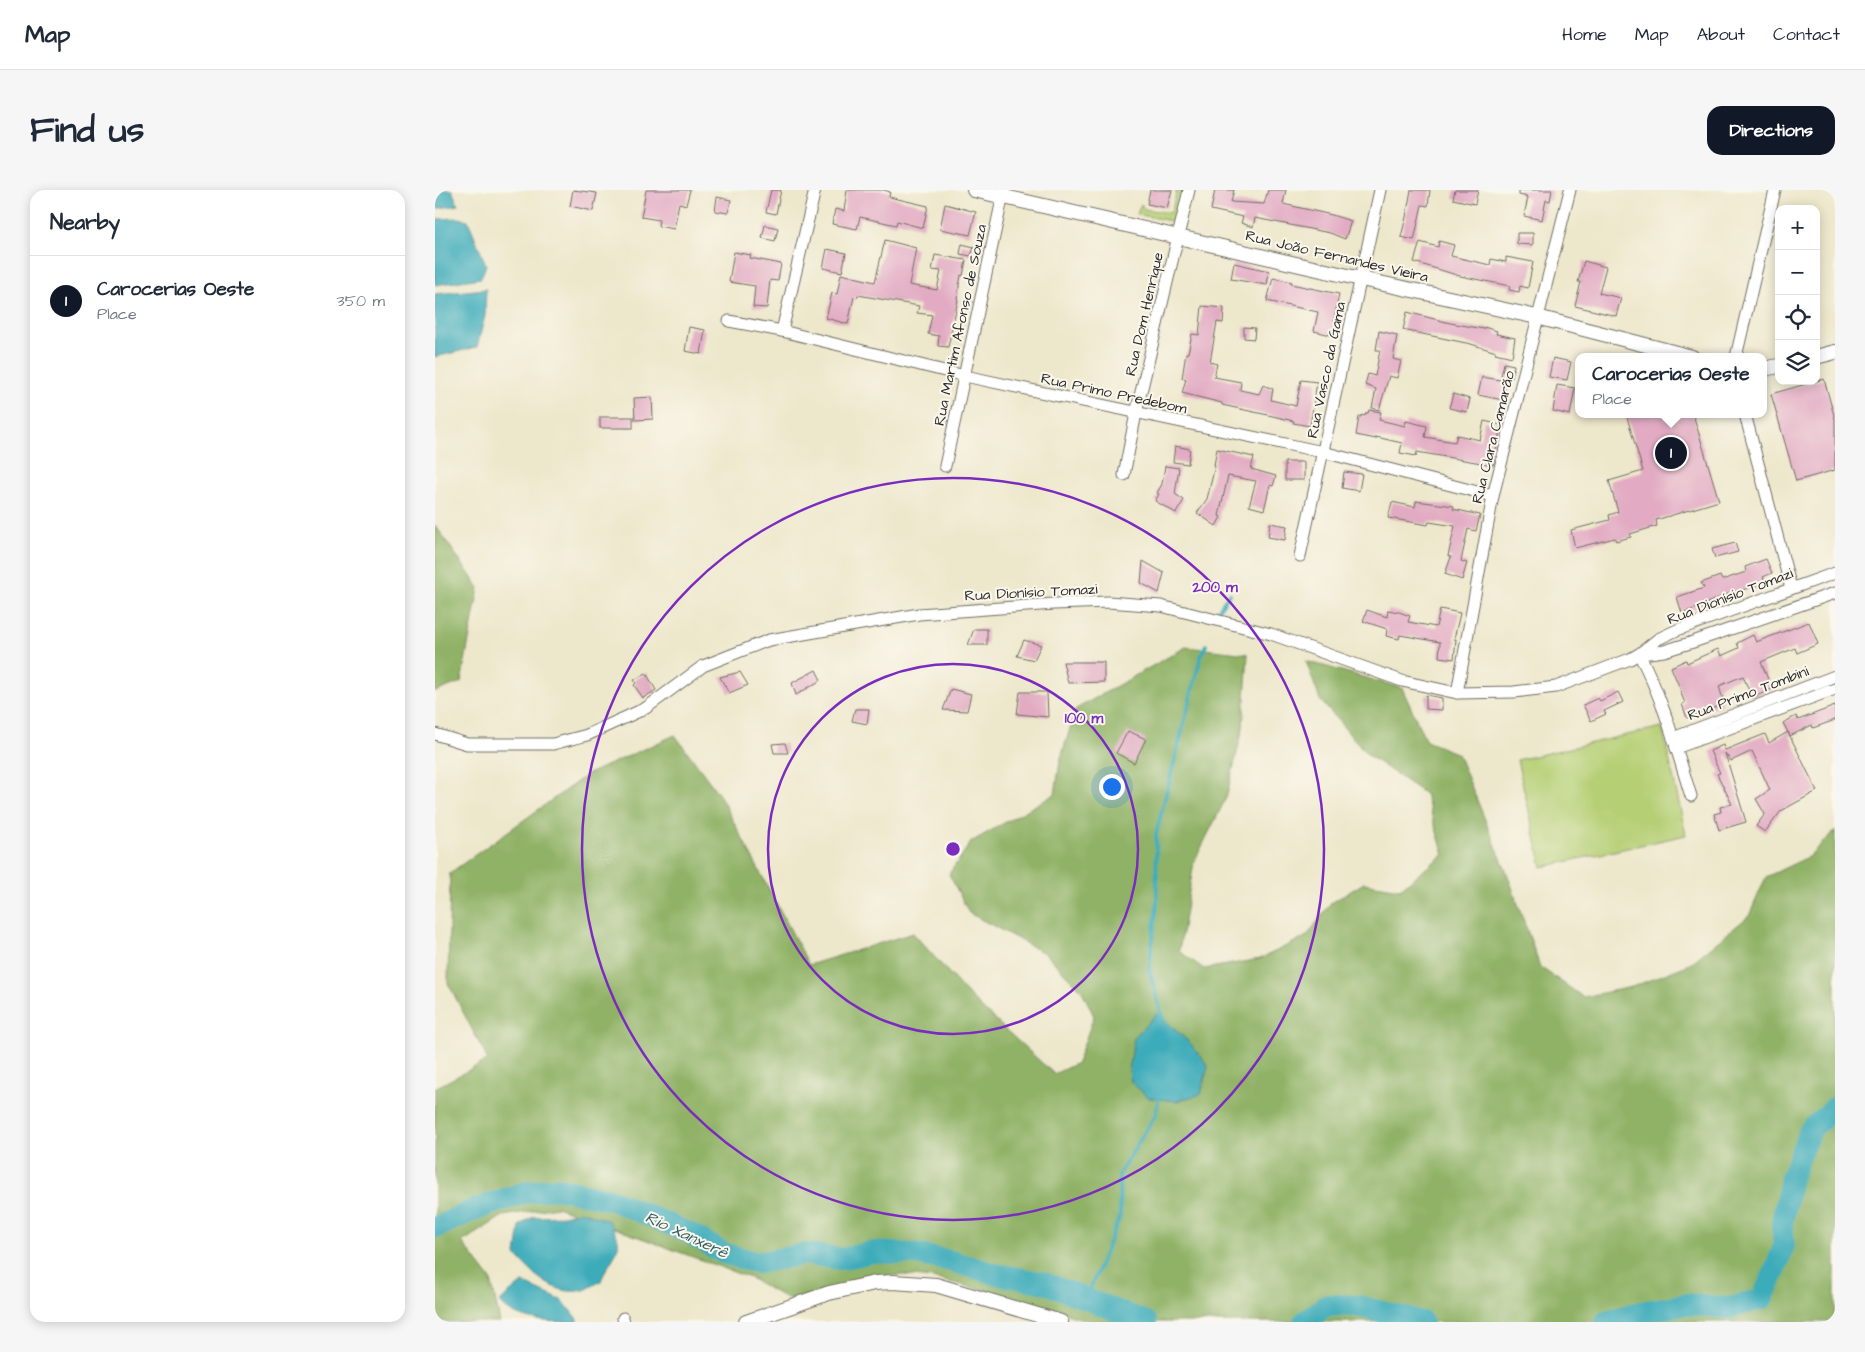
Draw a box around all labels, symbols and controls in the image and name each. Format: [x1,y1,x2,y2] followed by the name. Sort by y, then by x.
[25,18,70,52] text: Map
[1562,22,1607,47] text: Home
[1635,22,1669,47] text: Map
[1697,22,1745,47] text: About
[1773,22,1840,47] text: Contact
[30,106,144,155] text: Find us
[1707,106,1835,155] button: Directions
[1775,205,1820,385] map controls
[1775,205,1820,250] button: +
[50,208,120,237] text: Nearby
[929,222,992,428] street label: Rua Martim Afonso de Souza
[1243,225,1431,288] street label: Rua João Fernandes Vieira
[1120,250,1169,378] street label: Rua Dom Henrique
[1775,250,1820,295] button: −
[97,276,254,303] text: Carocerias Oeste
[65,290,67,312] text: 1
[337,290,385,312] text: 350 m
[1775,295,1820,340] button: locate
[1302,300,1351,440] street label: Rua Vasco da Gama
[97,303,137,325] text: Place
[1775,340,1820,385] button: layers
[1575,353,1767,418] popup
[1592,361,1750,388] text: Carocerias Oeste
[1039,368,1189,419] street label: Rua Primo Predebom
[1467,368,1520,506] street label: Rua Clara Camarão
[1592,388,1632,410] text: Place
[1655,434,1687,472] pin: 1
[1664,563,1797,630] street label: Rua Dionísio Tomazi
[1191,577,1238,598] text: 200 m
[964,578,1099,606] street label: Rua Dionísio Tomazi
[1685,660,1812,726] street label: Rua Primo Tombini
[1065,708,1104,729] text: 100 m
[1099,774,1125,800] your location
[944,840,962,858] centre of rings
[642,1206,733,1264] water label: Rio Xanxerê

